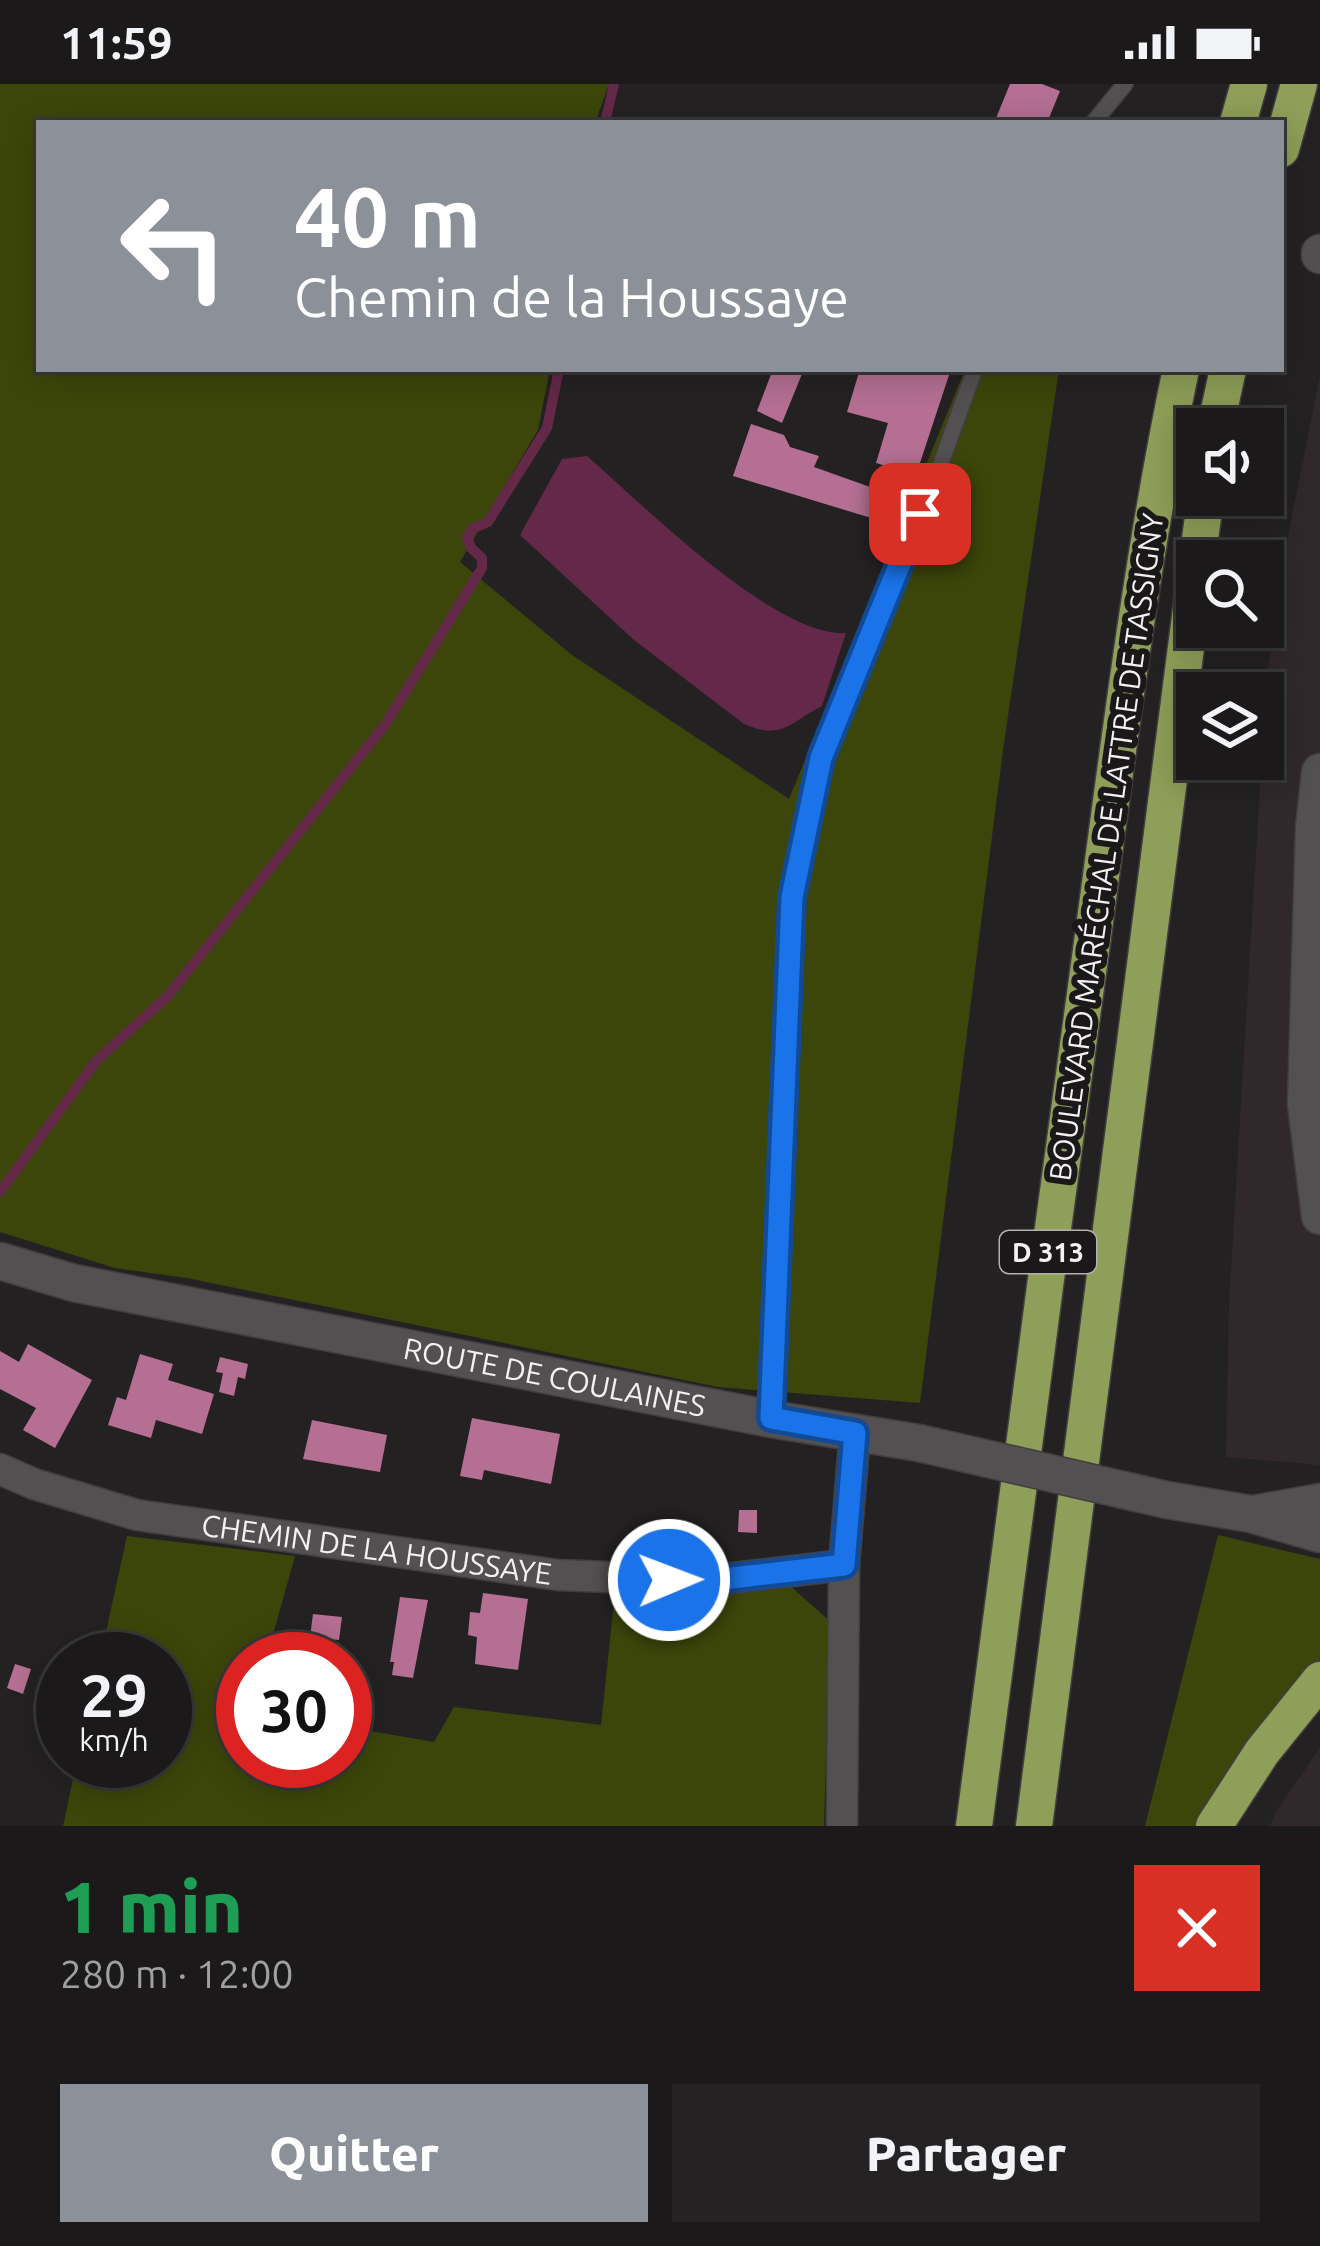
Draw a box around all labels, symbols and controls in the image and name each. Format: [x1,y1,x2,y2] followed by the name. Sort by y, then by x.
[60,17,173,68] text: 11:59
[96,168,252,324] icon: left
[294,169,481,263] text: 40 m
[294,267,849,327] text: Chemin de la Houssaye
[1176,408,1284,780] map controls
[1176,408,1284,516] button: sound
[869,463,971,565] pin
[887,481,953,547] icon: arrive
[1041,510,1170,1183] street label: BOULEVARD MARÉCHAL DE LATTRE DE TASSIGNY
[1176,540,1284,648] button: search
[1176,672,1284,780] button: layers
[1000,1231,1096,1273] road number: D 313
[401,1331,709,1423] street label: ROUTE DE COULAINES
[200,1507,554,1591] street label: CHEMIN DE LA HOUSSAYE
[606,1517,732,1643] position arrow
[216,1632,372,1788] speed limit sign: 30
[80,1661,148,1728] text: 29
[79,1723,149,1757] text: km/h
[1134,1865,1260,1991] button: close
[60,1866,243,1947] text: 1 min
[60,1952,294,1995] text: 280 m · 12:00
[60,2084,648,2222] button: Quitter
[672,2084,1260,2222] button: Partager

